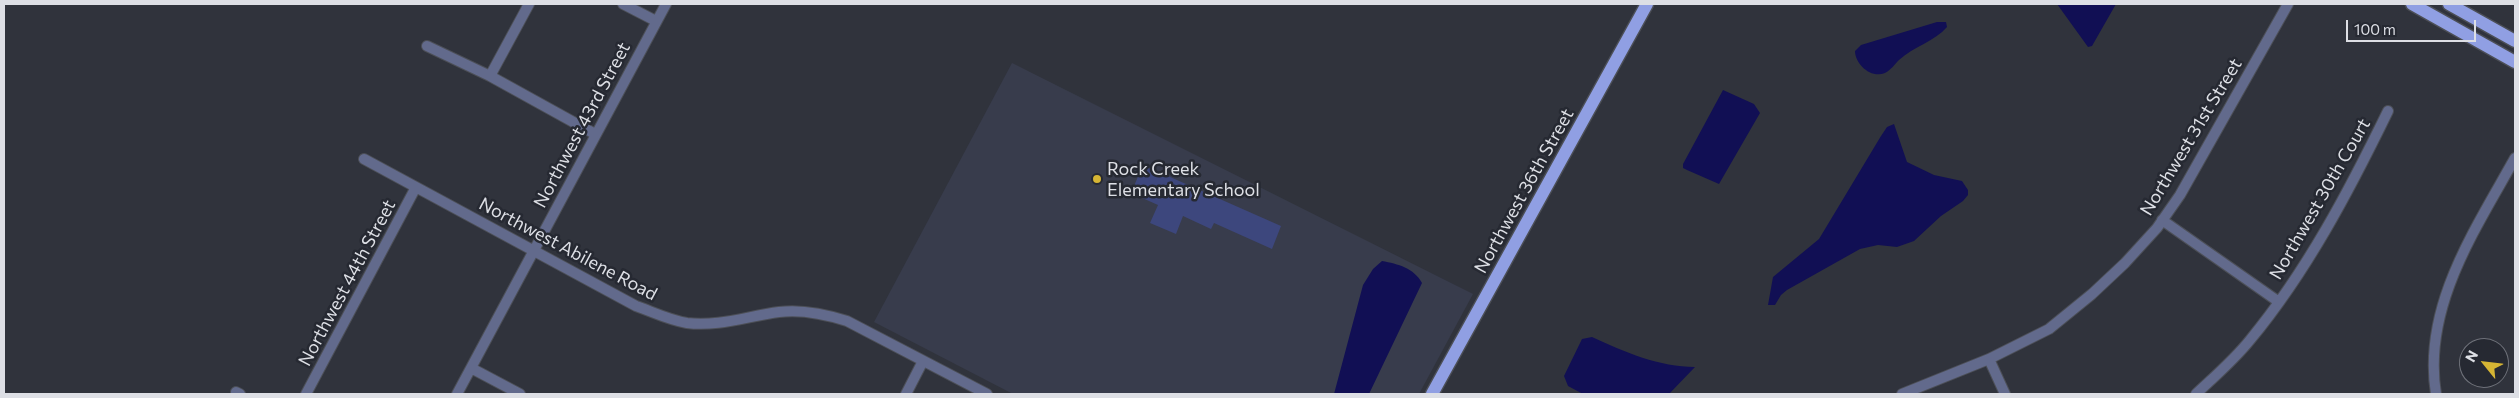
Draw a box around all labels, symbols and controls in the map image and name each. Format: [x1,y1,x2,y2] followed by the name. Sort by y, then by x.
[2349,10,2479,42] scale bar
[2354,20,2396,38] text: 100 m
[529,39,635,211] street label: Northwest 43rd Street
[2136,55,2246,219] street label: Northwest 31st Street
[1470,105,1578,277] street label: Northwest 36th Street
[2265,115,2375,283] street label: Northwest 30th Court
[1107,158,1260,200] place label: Rock Creek Elementary School
[1091,173,1103,185] marker: Rock Creek Elementary School
[475,193,661,305] street label: Northwest Abilene Road
[294,196,400,370] street label: Northwest 44th Street
[2459,338,2509,388] north arrow
[2461,347,2481,365] text: N

